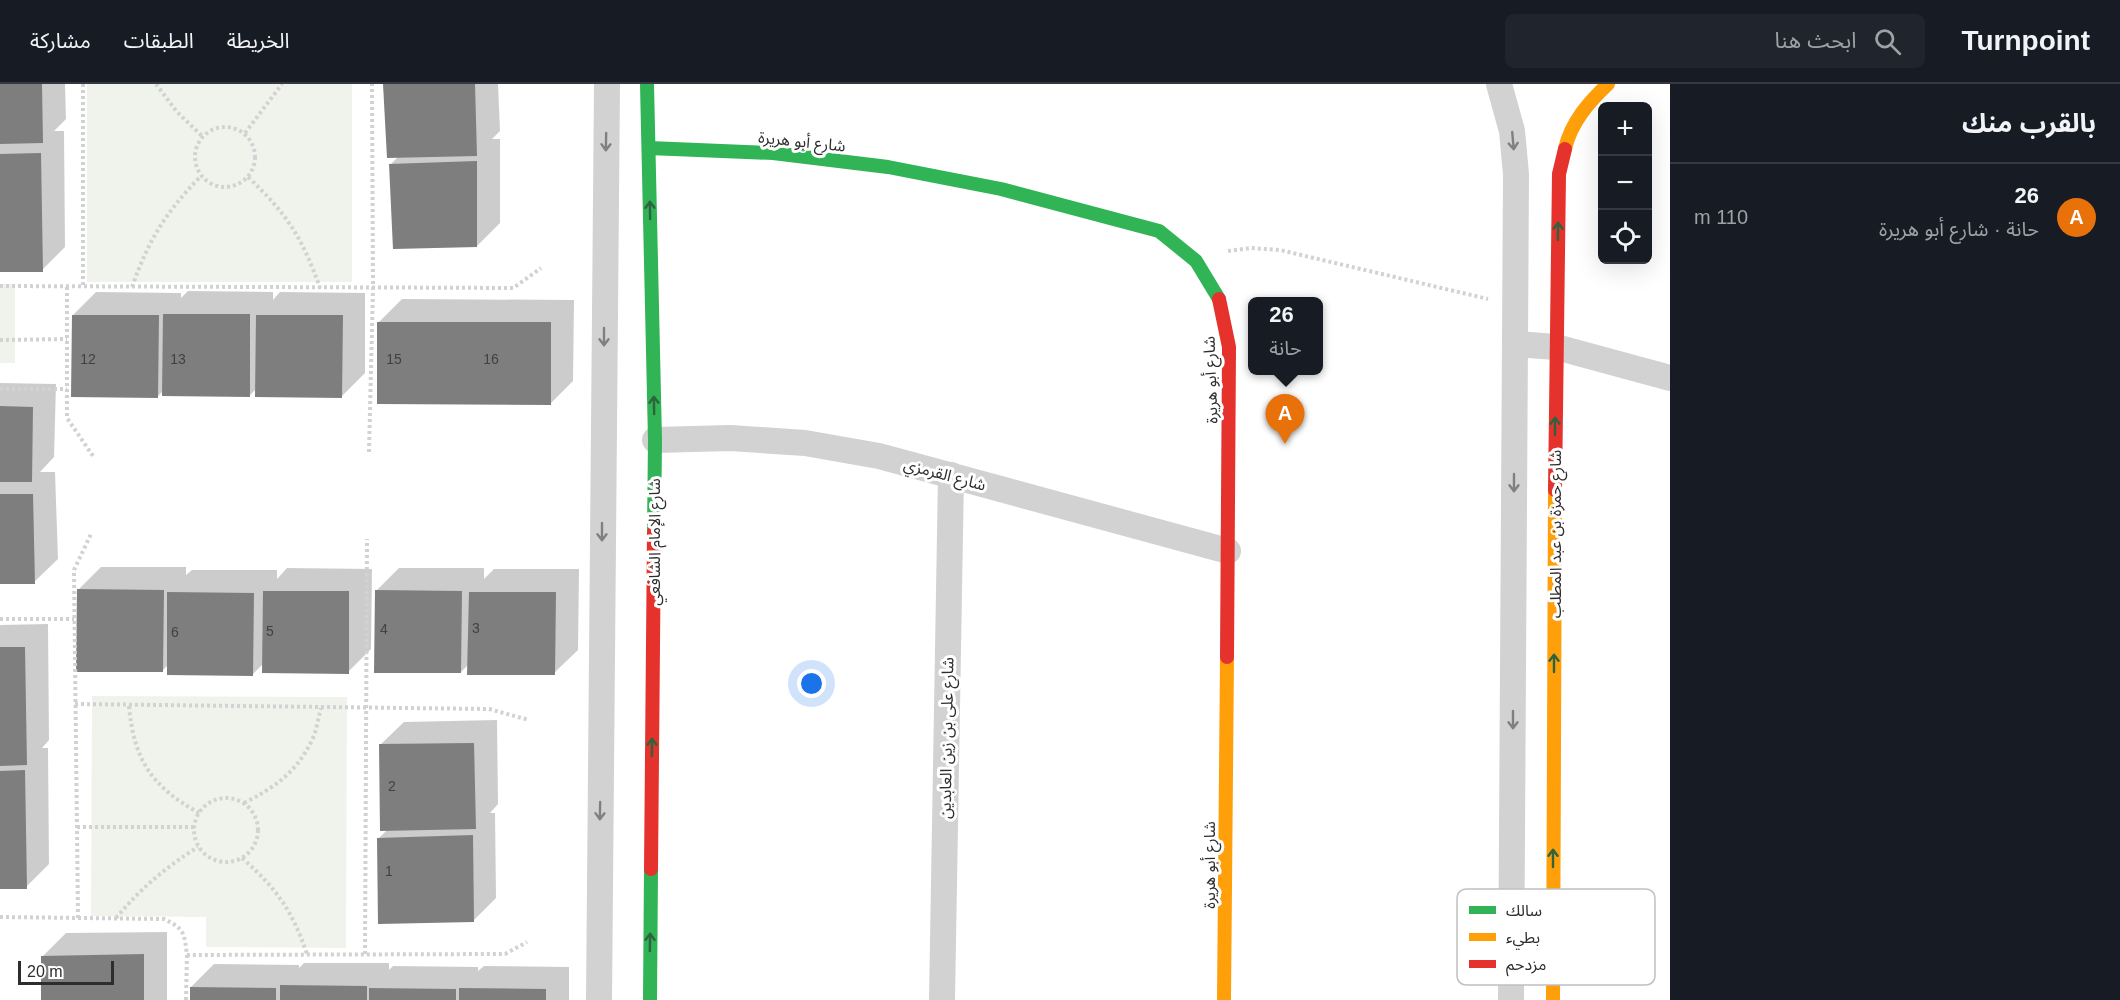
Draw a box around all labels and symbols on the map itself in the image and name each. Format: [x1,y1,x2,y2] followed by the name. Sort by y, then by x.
[757,127,847,159] street label: شارع أبو هريرة
[1508,130,1519,150] one-way arrow
[600,132,612,152] one-way arrow
[644,200,656,220] one-way arrow
[1552,221,1563,241] one-way arrow
[598,327,610,347] one-way arrow
[1199,336,1225,424] street label: شارع أبو هريرة
[80,351,96,367] house number: 12
[170,351,186,367] house number: 13
[386,351,402,367] house number: 15
[483,351,499,367] house number: 16
[1266,394,1304,444] pin: A
[648,395,660,415] one-way arrow
[1549,416,1561,436] one-way arrow
[1547,450,1568,618] street label: شارع حمزة بن عبد المطلب
[901,455,988,497] street label: شارع القرمزي
[1508,472,1520,492] one-way arrow
[646,478,667,606] street label: شارع الإمام الشافعي
[596,522,608,542] one-way arrow
[472,620,480,636] house number: 3
[380,621,388,637] house number: 4
[266,623,274,639] house number: 5
[171,624,179,640] house number: 6
[1548,653,1560,673] one-way arrow
[937,657,960,819] street label: شارع على بن زين العابدين
[797,669,826,698] your location
[1507,709,1519,729] one-way arrow
[646,737,658,757] one-way arrow
[388,778,396,794] house number: 2
[595,801,606,821] one-way arrow
[1200,821,1222,909] street label: شارع أبو هريرة
[1548,848,1559,868] one-way arrow
[385,863,393,879] house number: 1
[1457,889,1655,985] legend
[1506,902,1542,919] text: سالك
[1506,929,1540,950] text: بطيء
[644,932,656,952] one-way arrow
[1506,956,1546,977] text: مزدحم
[18,958,114,986] scale bar

